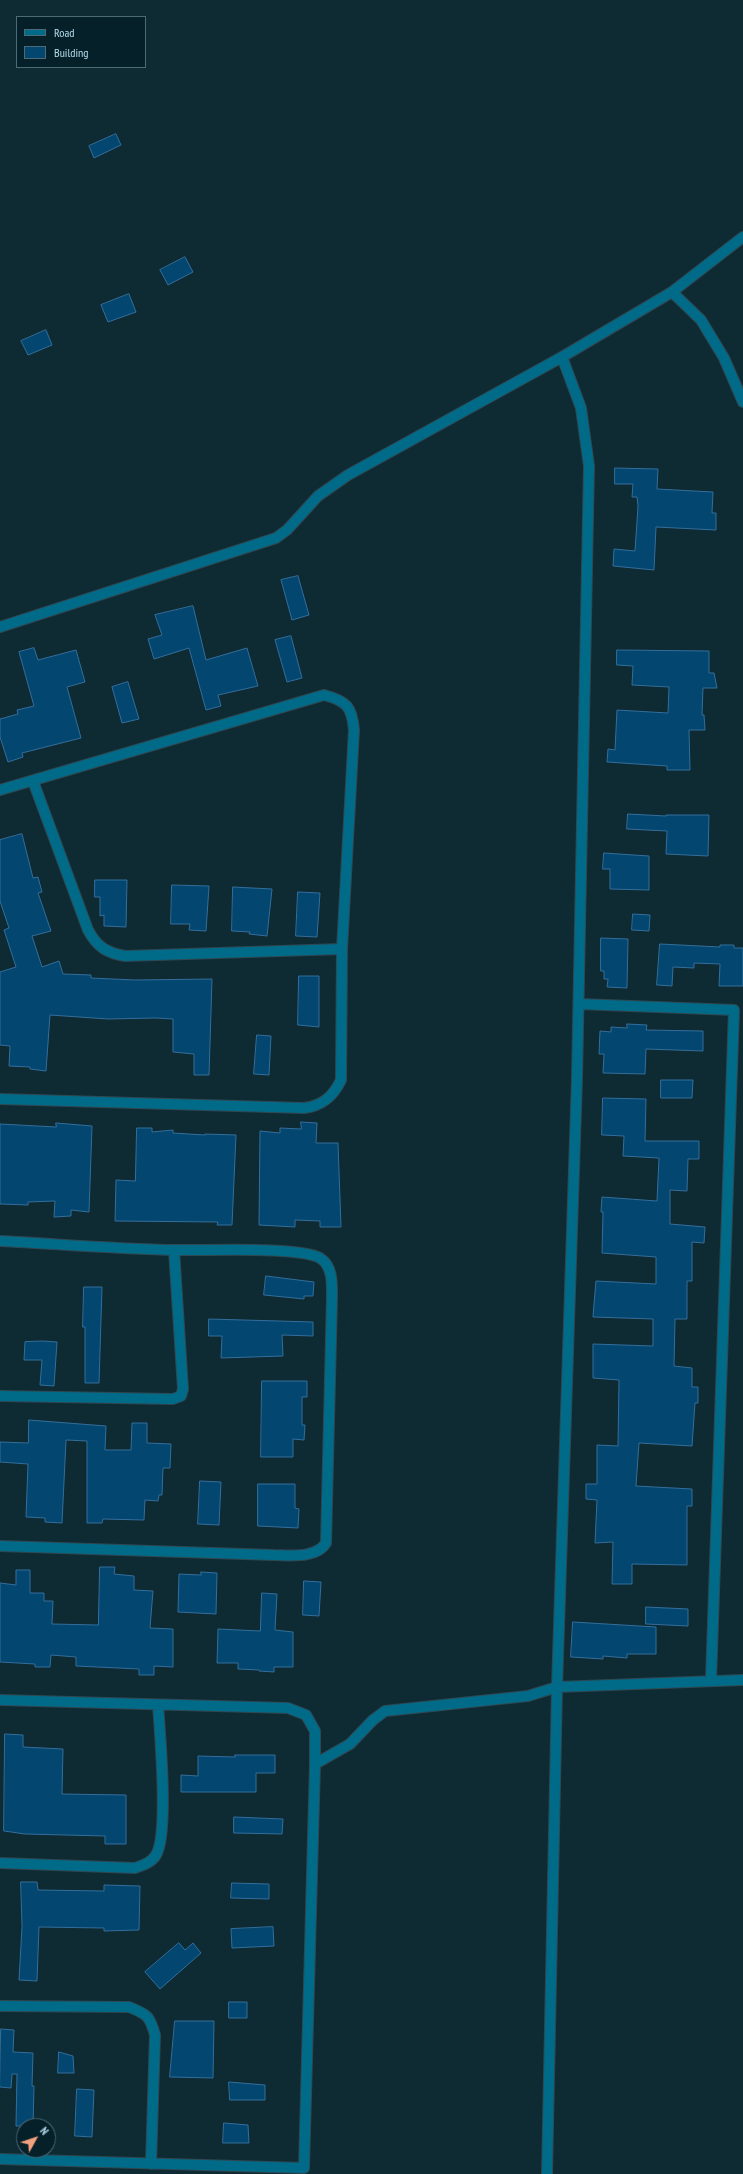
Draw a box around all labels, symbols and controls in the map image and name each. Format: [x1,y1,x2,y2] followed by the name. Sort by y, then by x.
[16,16,146,68] legend
[54,25,74,40] text: Road
[54,45,89,60] text: Building
[16,2118,56,2158] north arrow
[37,2124,52,2138] text: N

